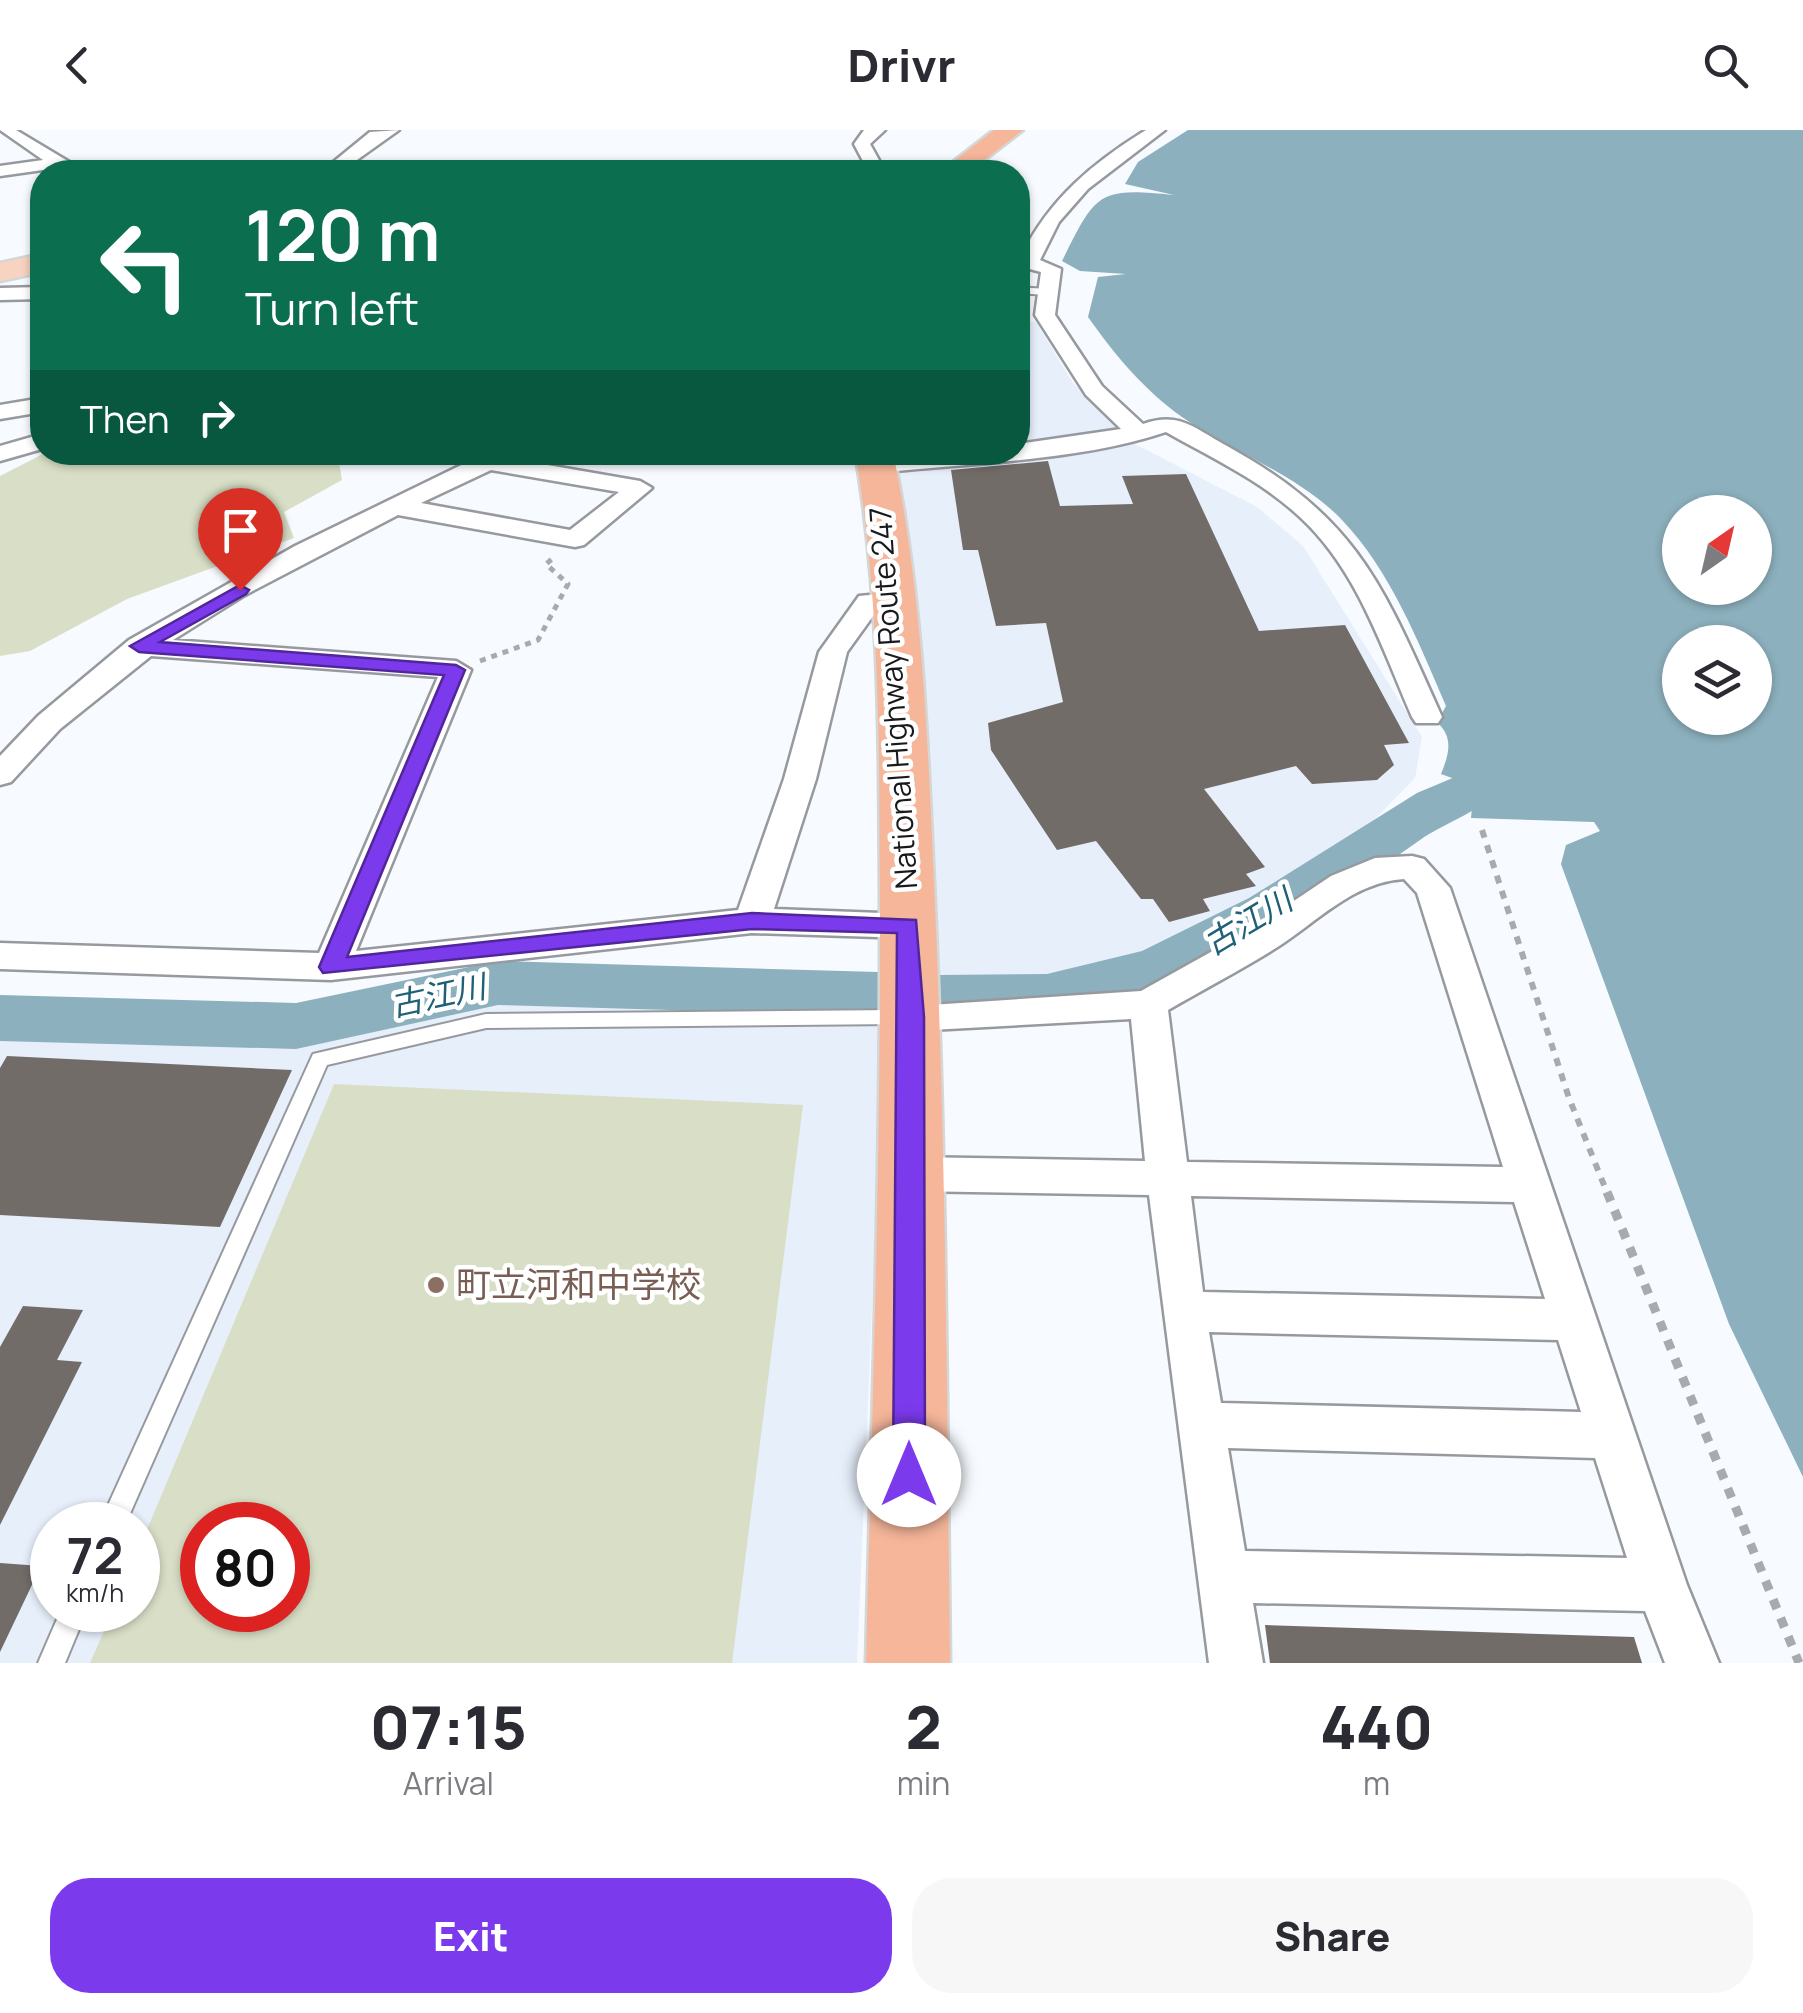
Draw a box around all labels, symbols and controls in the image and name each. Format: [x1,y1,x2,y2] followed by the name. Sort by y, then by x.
[848,34,955,96] text: Drivr
[50,38,105,93] icon: back
[1698,38,1753,93] icon: search
[245,186,440,282] text: 120 m
[80,200,210,330] icon: left
[245,277,419,339] text: Turn left
[189,390,244,445] icon: right
[80,392,169,444] text: Then
[198,488,283,591] pin
[1662,495,1772,605] north arrow
[1662,495,1772,735] map controls
[213,503,268,558] icon: arrive
[859,506,926,891] street label: National Highway Route 247
[1662,625,1772,735] button: layers
[1195,876,1303,965] water label: 古江川
[386,963,492,1027] water label: 古江川
[456,1260,701,1308] place label: 町立河和中学校
[425,1274,447,1296] marker: 町立河和中学校
[857,1423,961,1527] position arrow
[180,1502,310,1632] speed limit sign: 80
[67,1521,123,1589] text: 72
[66,1575,124,1610] text: km/h
[370,1685,527,1767] text: 07:15
[905,1685,942,1767] text: 2
[1320,1685,1433,1767] text: 440
[403,1761,494,1805] text: Arrival
[897,1761,950,1805] text: min
[1363,1761,1390,1805] text: m
[50,1878,892,1993] button: Exit
[912,1878,1753,1993] button: Share

